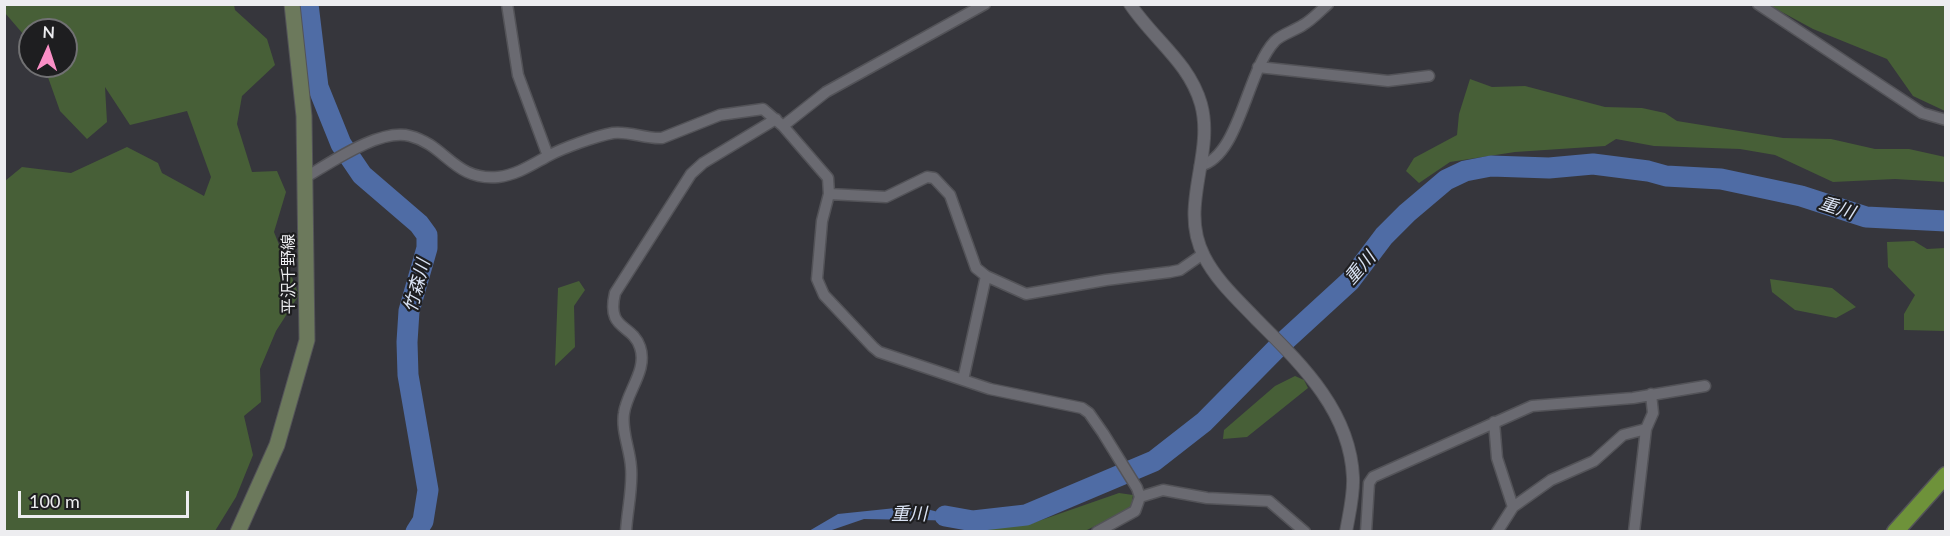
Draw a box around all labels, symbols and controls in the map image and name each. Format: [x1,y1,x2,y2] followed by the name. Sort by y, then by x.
[18,18,78,78] north arrow
[42,22,56,41] text: N
[1817,192,1857,224] water label: 重川
[279,234,299,314] street label: 平沢千野線
[1340,247,1380,289] water label: 重川
[400,257,434,315] water label: 竹森川
[21,479,192,517] scale bar
[29,490,80,512] text: 100 m
[891,503,927,525] water label: 重川

